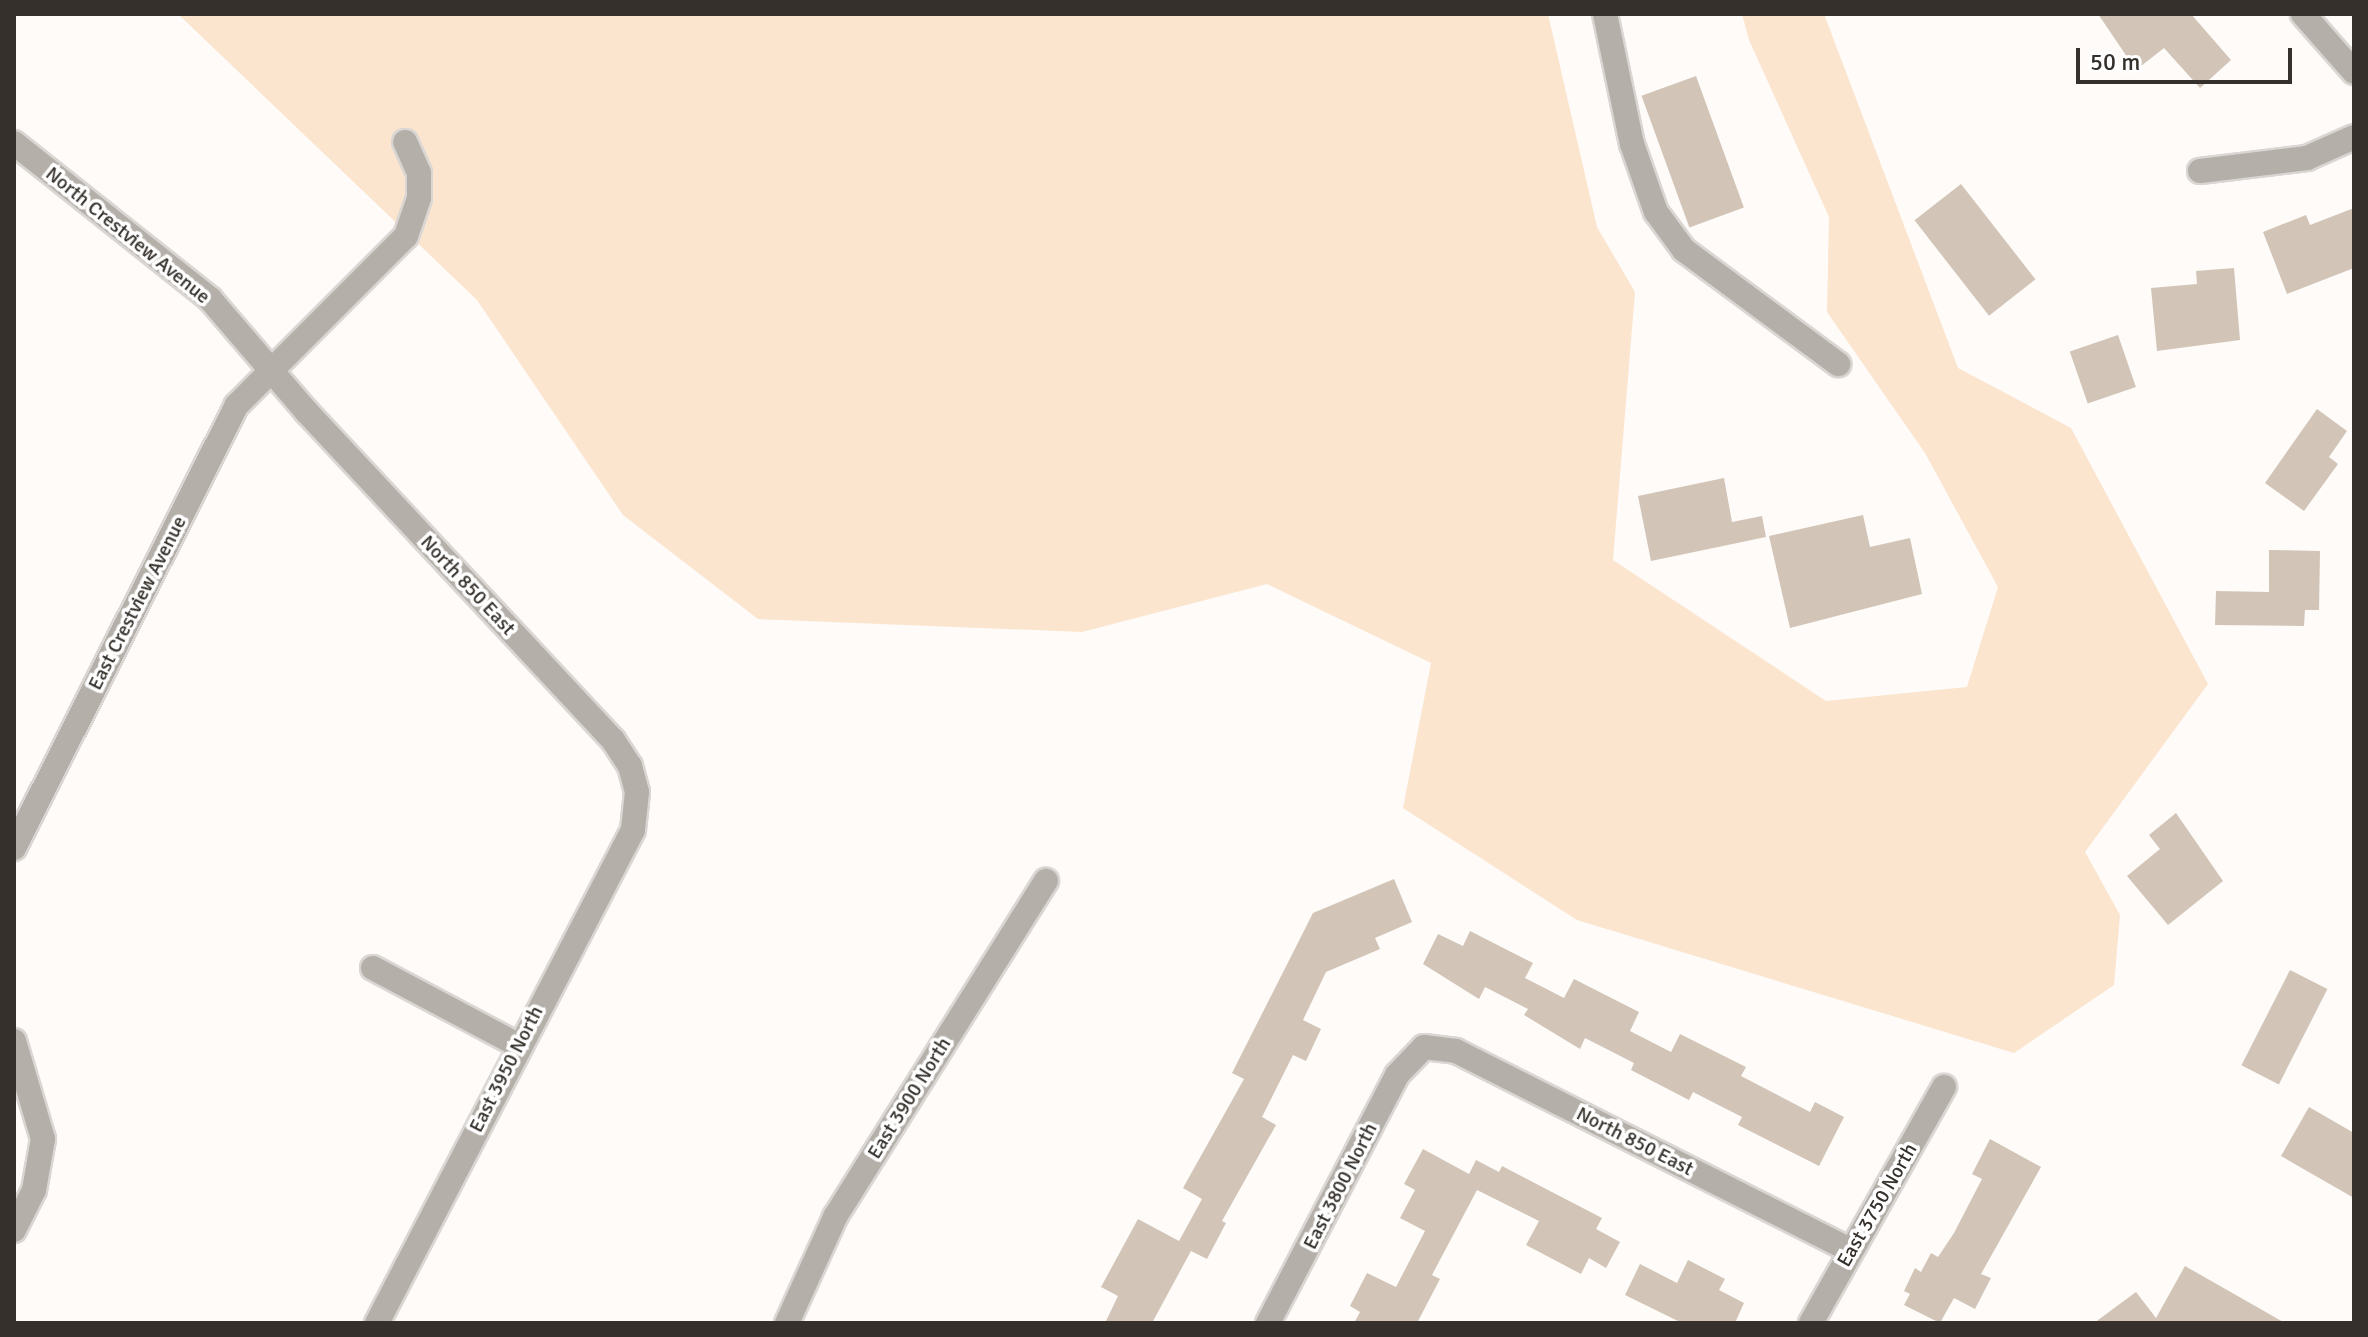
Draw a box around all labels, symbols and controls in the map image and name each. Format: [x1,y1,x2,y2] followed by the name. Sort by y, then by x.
[2080,32,2296,82] scale bar
[2090,47,2140,77] text: 50 m
[41,161,215,309] street label: North Crestview Avenue
[83,512,191,694] street label: East Crestview Avenue
[416,530,520,640] street label: North 850 East
[464,1002,548,1136] street label: East 3950 North
[862,1033,956,1163] street label: East 3900 North
[1573,1101,1697,1181] street label: North 850 East
[1298,1119,1382,1253] street label: East 3800 North
[1832,1139,1922,1271] street label: East 3750 North

